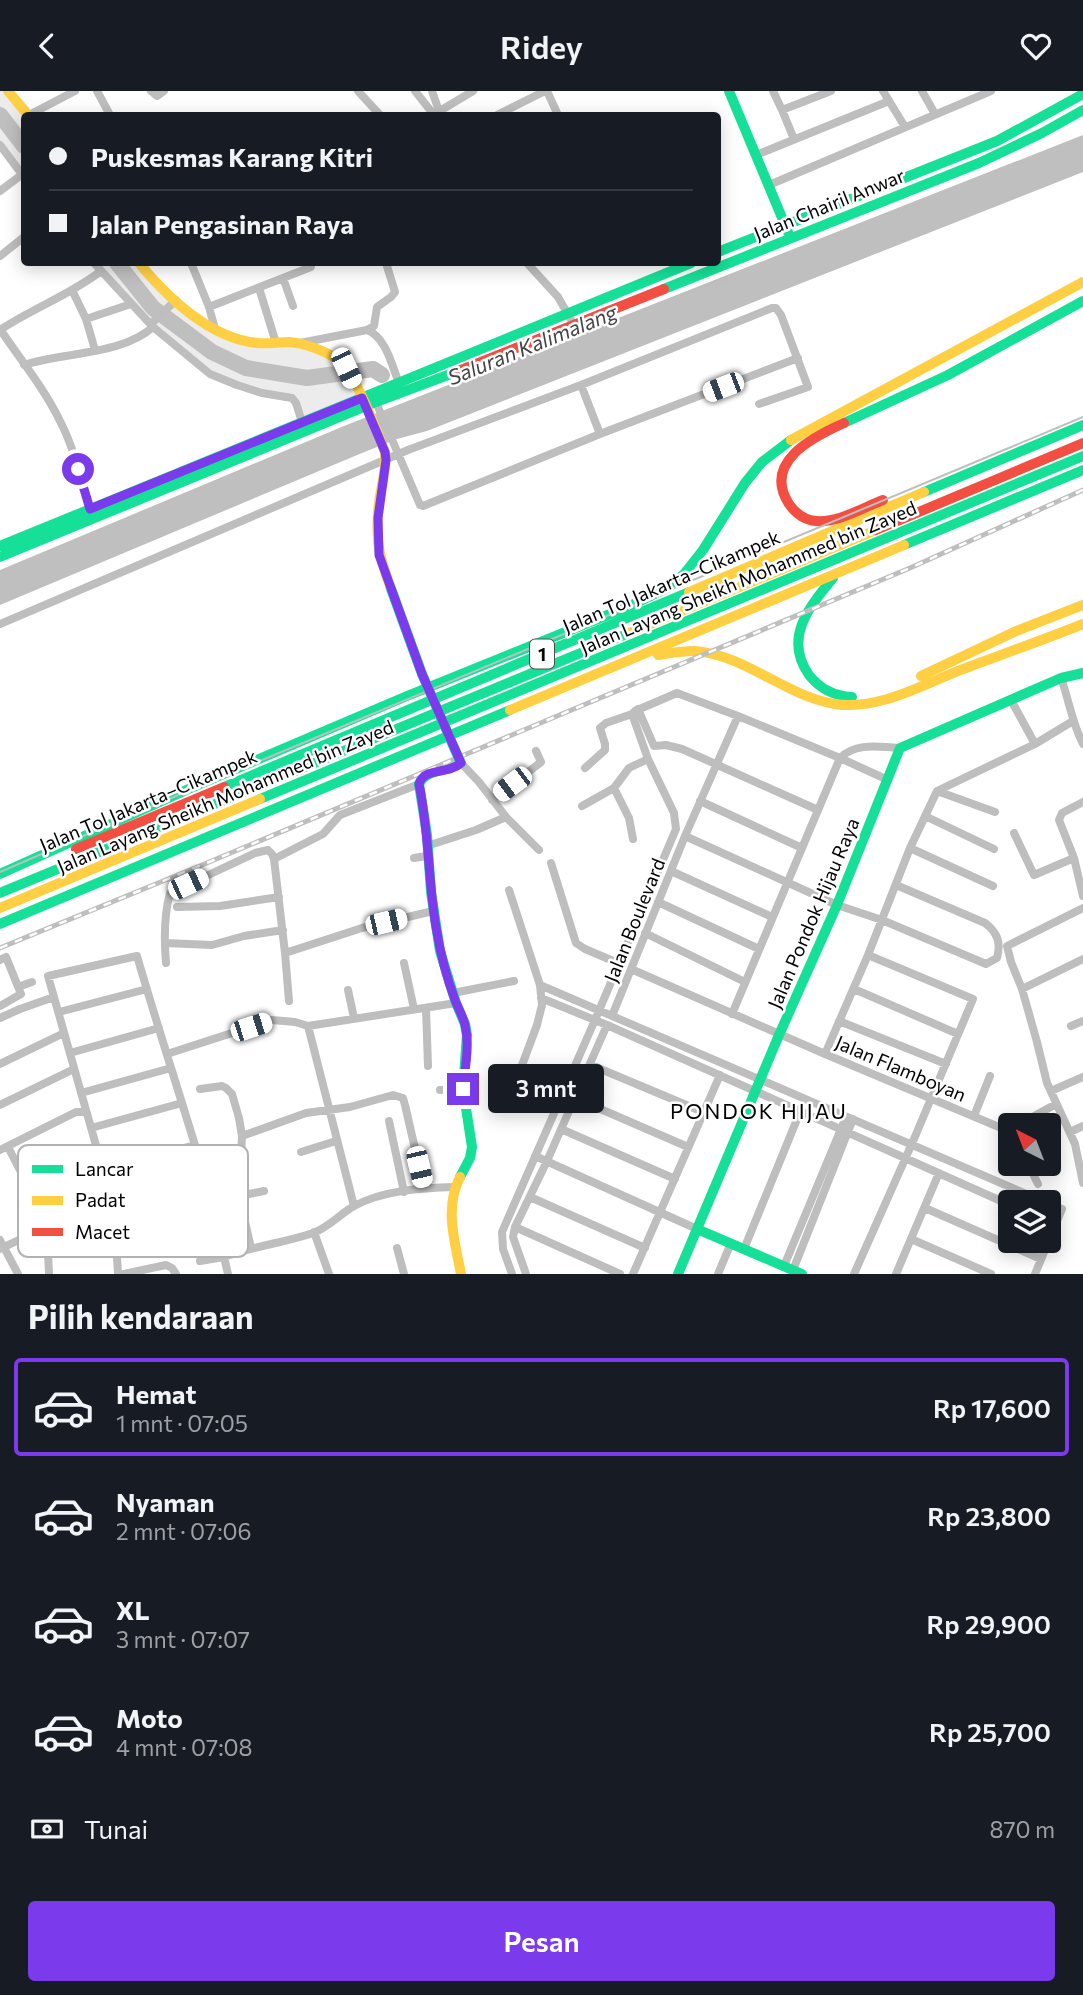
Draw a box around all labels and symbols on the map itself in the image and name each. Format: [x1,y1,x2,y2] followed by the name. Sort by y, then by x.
[750,163,908,245] street label: Jalan Chairil Anwar
[444,298,622,389] water label: Saluran Kalimalang
[328,345,365,391] car
[700,370,747,404] car
[62,453,94,485] route start
[576,495,920,659] street label: Jalan Layang Sheikh Mohammed bin Zayed
[559,525,783,637] street label: Jalan Tol Jakarta–Cikampek
[530,639,554,669] road number: 1
[53,714,397,878] street label: Jalan Layang Sheikh Mohammed bin Zayed
[36,744,260,856] street label: Jalan Tol Jakarta–Cikampek
[489,763,536,805] car
[762,814,864,1012] street label: Jalan Pondok Hijau Raya
[599,855,669,985] street label: Jalan Boulevard
[165,866,212,902] car
[364,907,409,937] car
[228,1011,275,1043] car
[832,1030,970,1106] street label: Jalan Flamboyan
[488,1065,603,1114] callout: 3 mnt
[447,1073,479,1105] route end
[670,1098,848,1123] district label: PONDOK HIJAU
[998,1113,1060,1176] north arrow
[405,1144,434,1190] car
[18,1145,248,1257] legend
[75,1157,134,1180] text: Lancar
[75,1188,126,1211] text: Padat
[75,1220,130,1243] text: Macet

